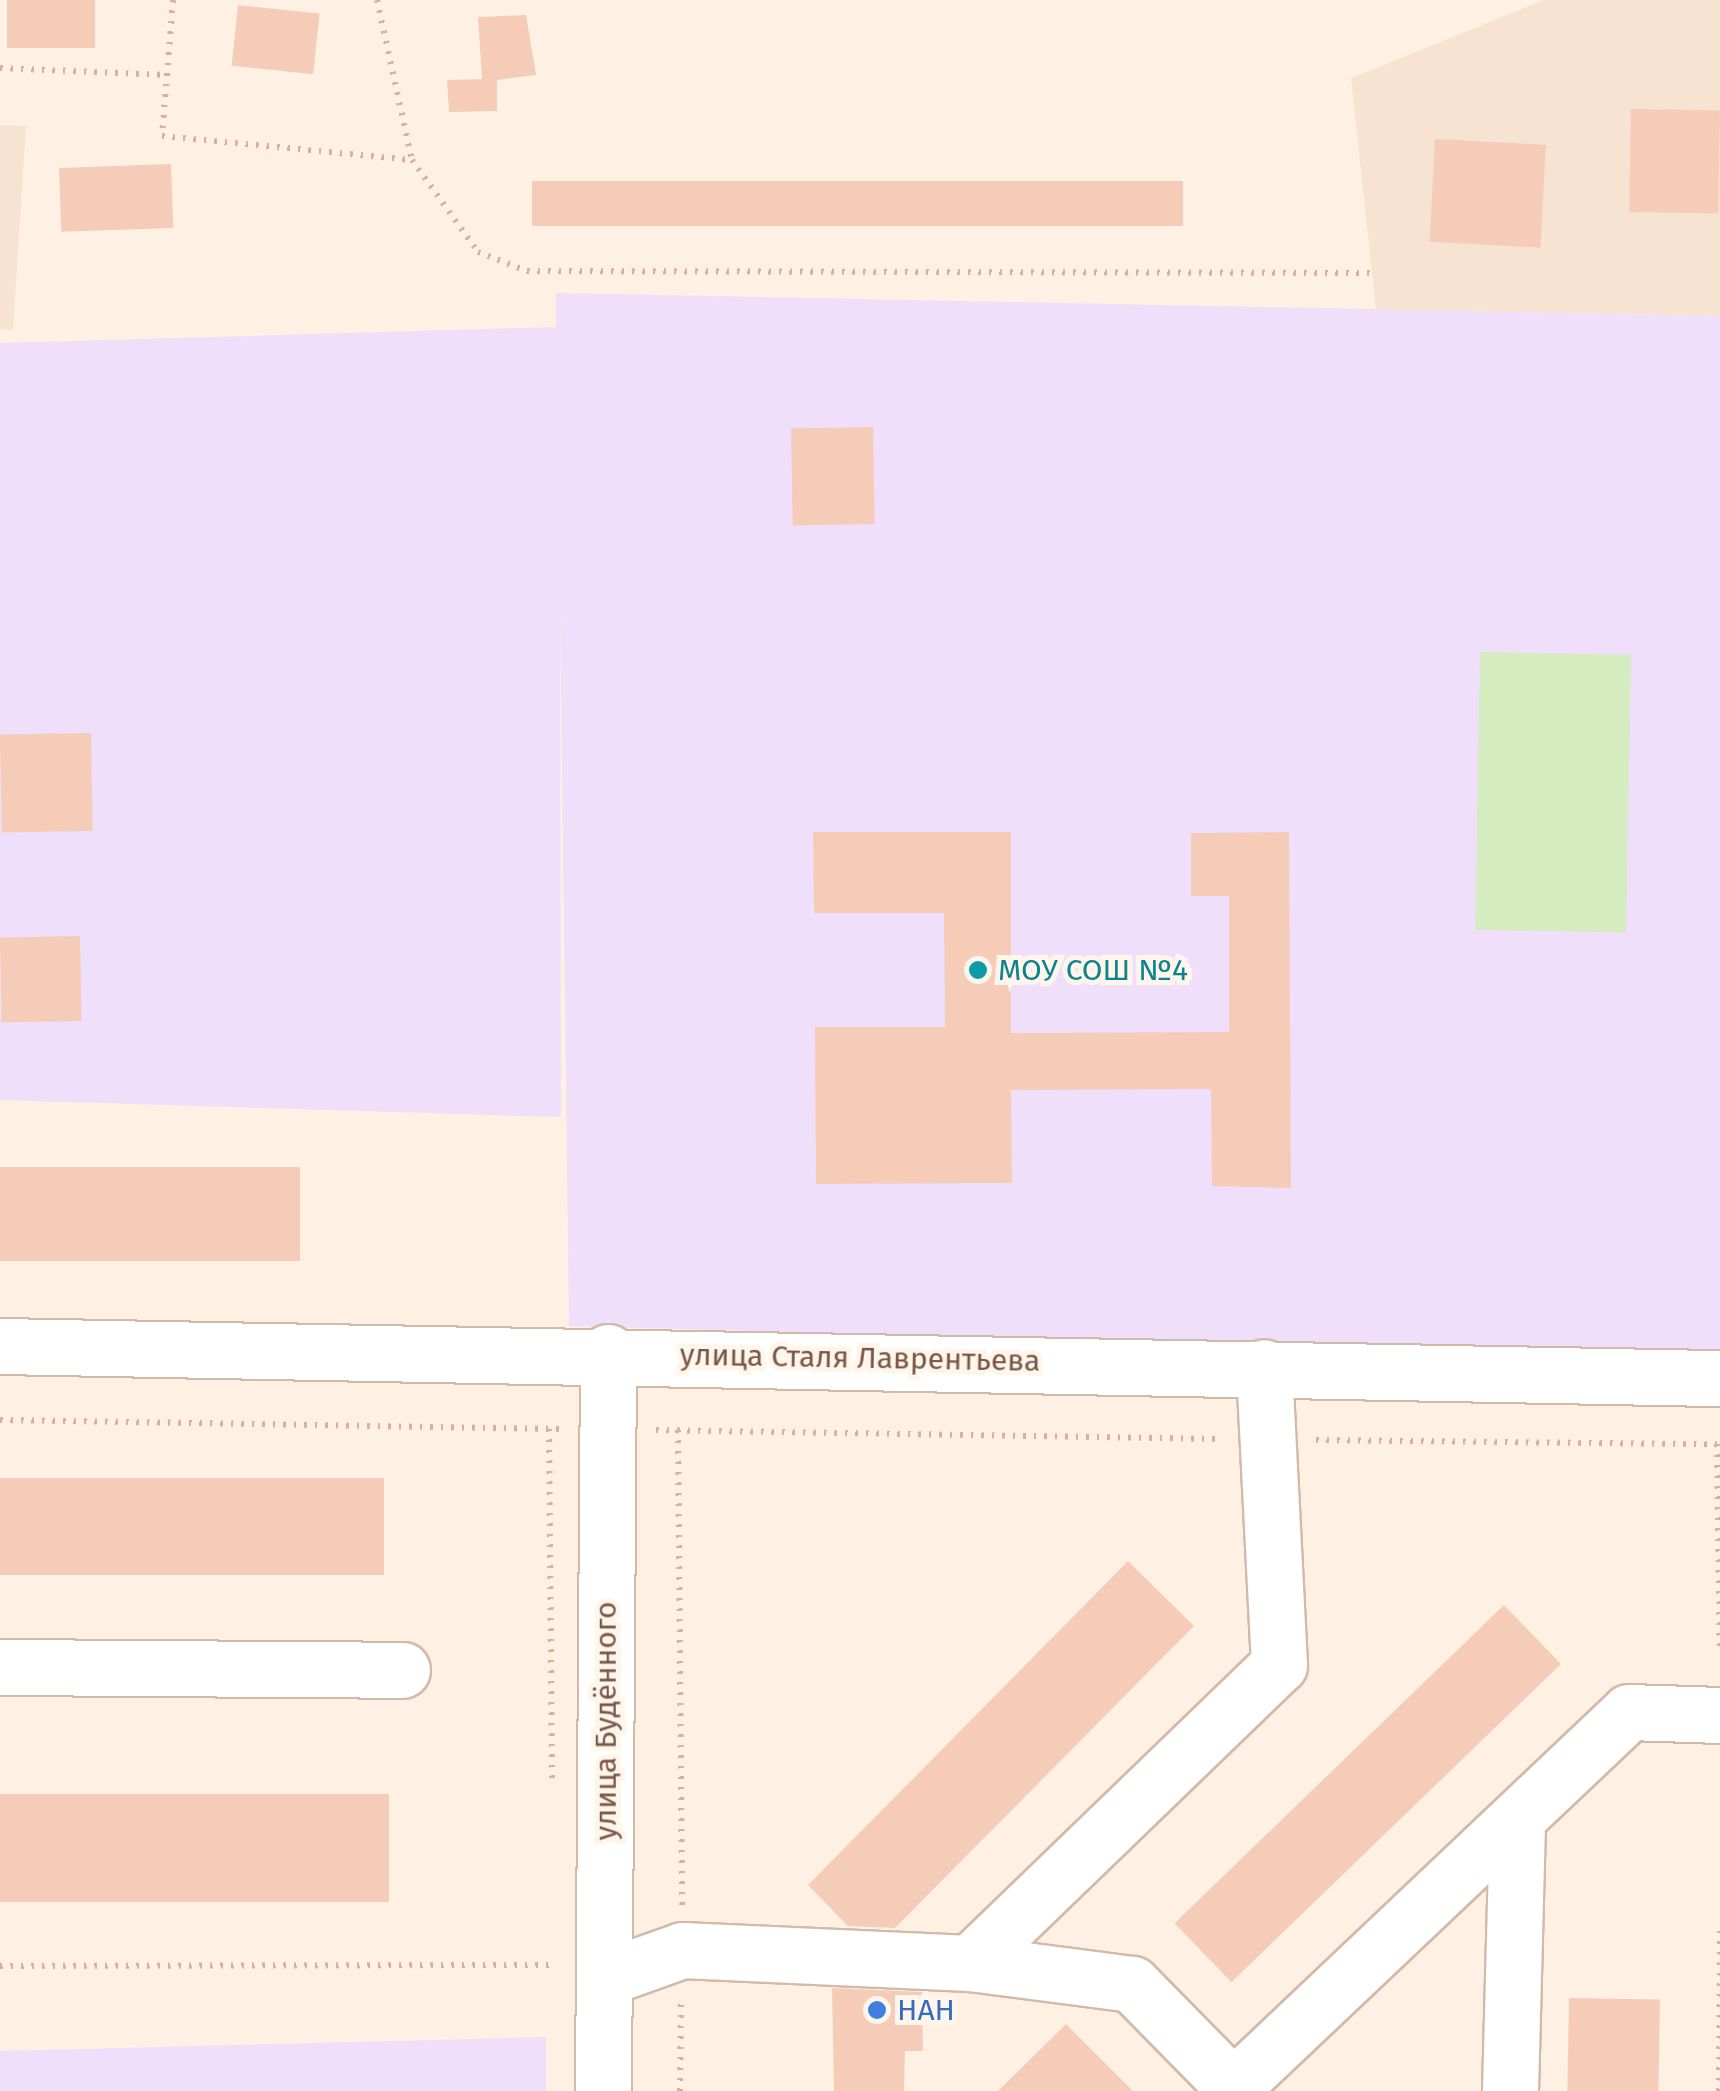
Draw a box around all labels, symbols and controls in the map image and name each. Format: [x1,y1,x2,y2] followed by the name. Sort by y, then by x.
[998,952,1188,988] place label: МОУ СОШ №4
[967,959,989,981] marker: МОУ СОШ №4
[679,1337,1041,1379] street label: улица Сталя Лаврентьева
[588,1602,624,1840] street label: улица Будённого
[897,1992,955,2028] place label: НАН
[866,1999,888,2021] marker: НАН

